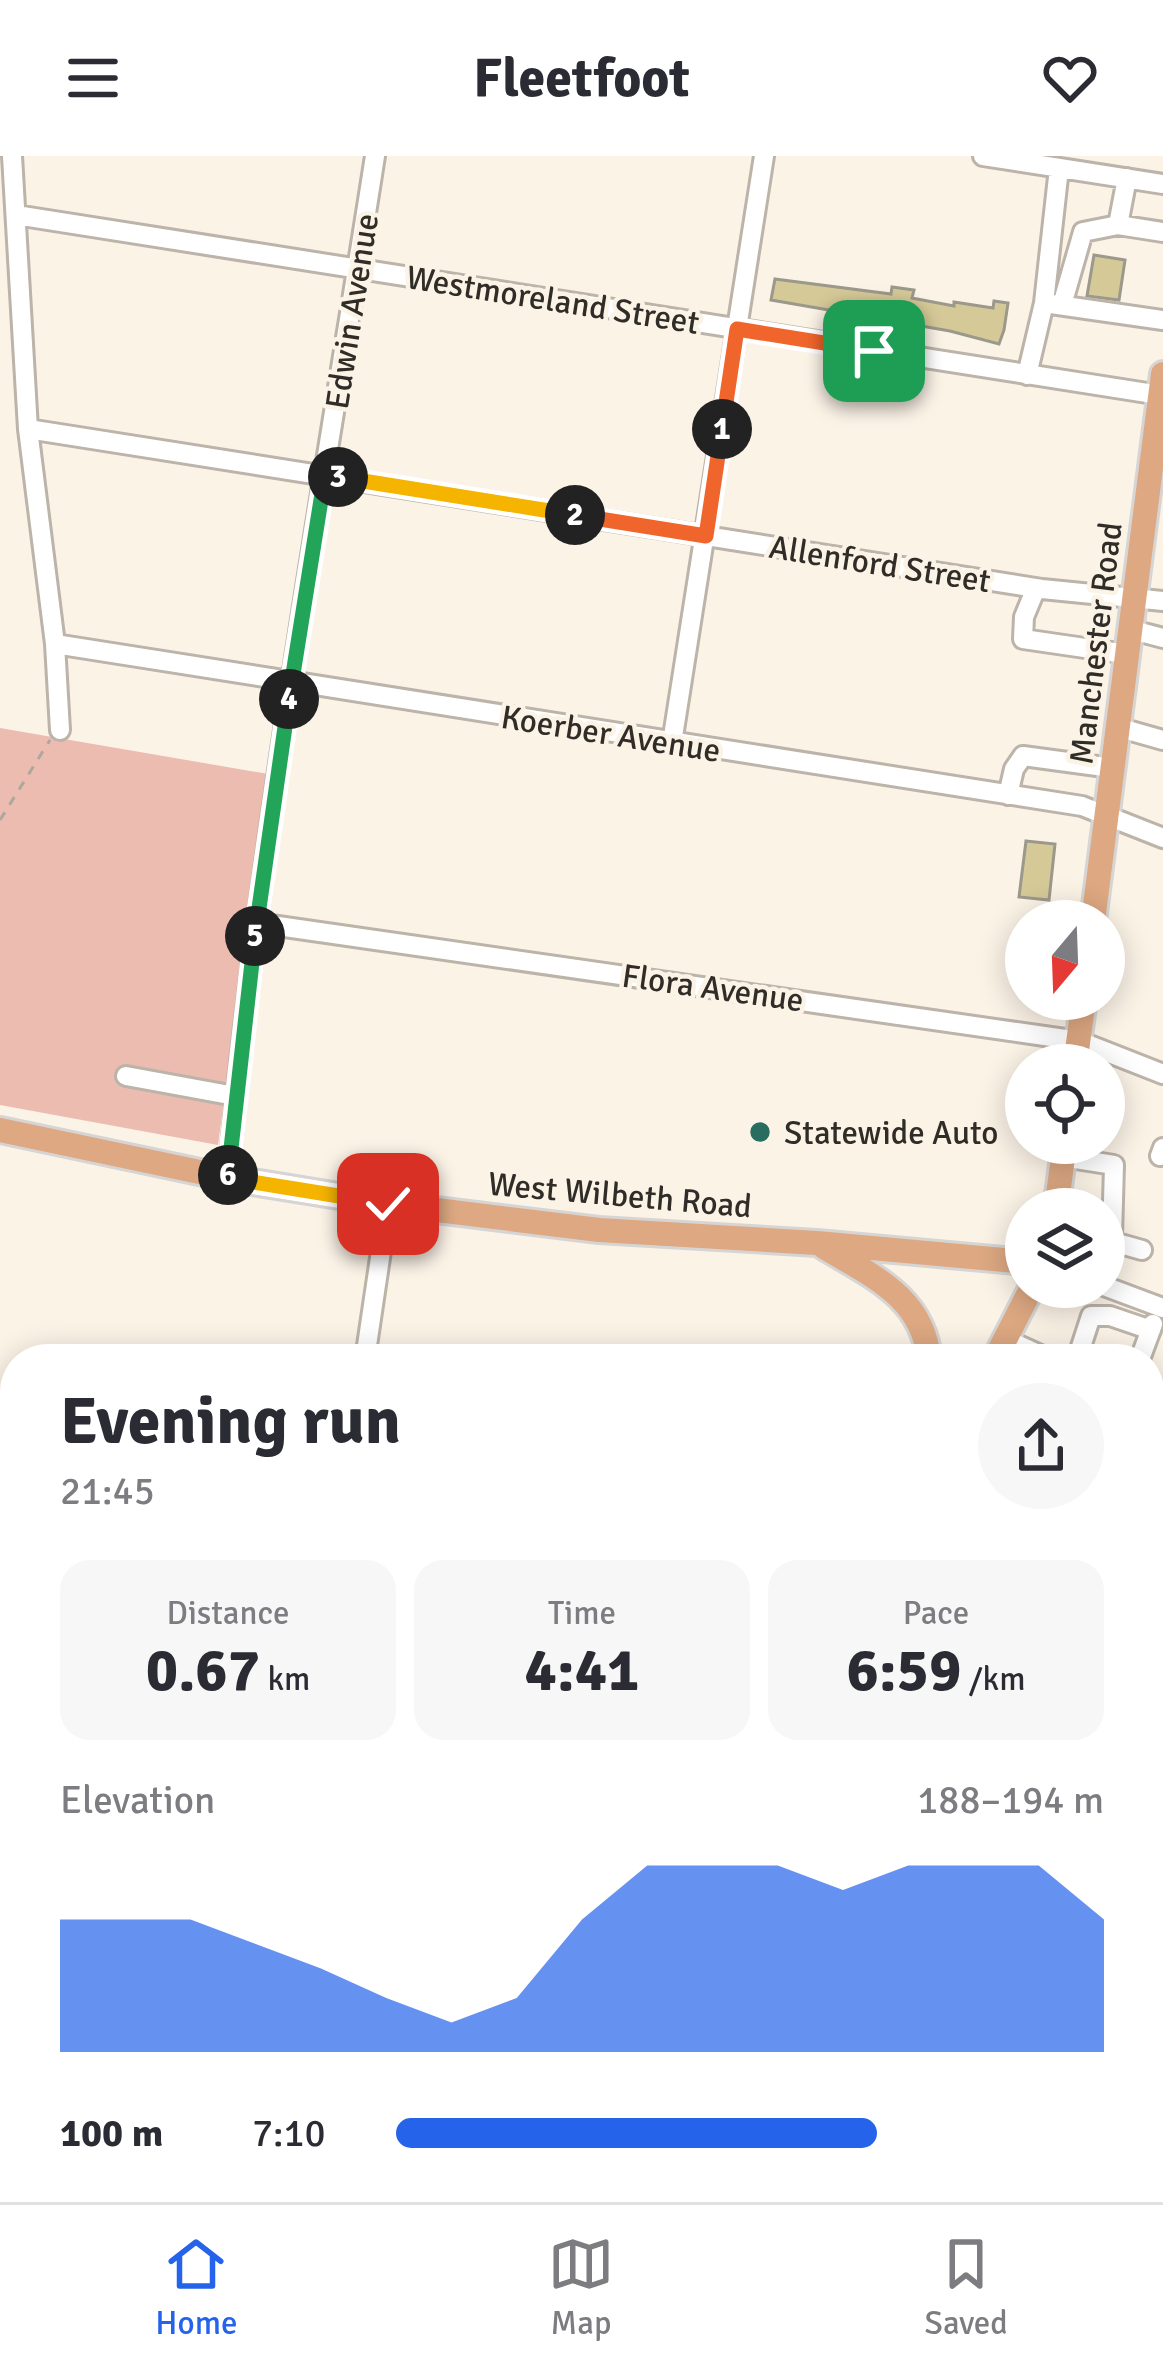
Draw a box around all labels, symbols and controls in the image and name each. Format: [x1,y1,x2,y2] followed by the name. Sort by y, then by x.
[60,45,126,111] icon: menu
[473,45,690,112] text: Fleetfoot
[1037,45,1103,111] icon: heart
[317,210,388,412] street label: Edwin Avenue
[403,257,702,344] street label: Westmoreland Street
[823,300,925,402] pin
[841,318,907,384] icon: arrive
[692,399,752,459] pin: 1
[713,408,731,449] text: 1
[308,447,368,507] pin: 3
[329,456,347,497] text: 3
[545,485,605,545] pin: 2
[566,494,584,535] text: 2
[1061,520,1132,767] street label: Manchester Road
[766,527,993,602] street label: Allenford Street
[259,669,319,729] pin: 4
[280,678,298,719] text: 4
[498,697,723,772] street label: Koerber Avenue
[1005,900,1125,1020] north arrow
[1005,900,1125,1308] map controls
[225,906,285,966] pin: 5
[246,915,264,956] text: 5
[619,955,806,1022] street label: Flora Avenue
[1005,1044,1125,1164] button: locate
[784,1113,998,1154] place label: Statewide Auto
[747,1119,773,1145] marker: Statewide Auto
[198,1145,258,1205] pin: 6
[337,1153,439,1255] pin
[219,1154,237,1195] text: 6
[486,1164,753,1227] street label: West Wilbeth Road
[355,1171,421,1237] icon: check
[1005,1188,1125,1308] button: layers
[60,1381,401,1462] text: Evening run
[978,1383,1104,1509] button: share
[60,1467,155,1515] text: 21:45
[167,1593,289,1634] text: Distance
[548,1593,616,1634] text: Time
[903,1593,969,1634] text: Pace
[146,1634,260,1708] text: 0.67
[525,1634,639,1708] text: 4:41
[847,1634,961,1708] text: 6:59
[260,1659,310,1700] text: km
[961,1659,1025,1700] text: /km
[60,1776,215,1824] text: Elevation
[917,1776,1104,1824] text: 188–194 m
[60,2109,163,2157] text: 100 m
[252,2109,326,2157] text: 7:10
[155,2231,238,2344] tab: Home
[548,2231,614,2344] tab: Map
[925,2231,1008,2344] tab: Saved

